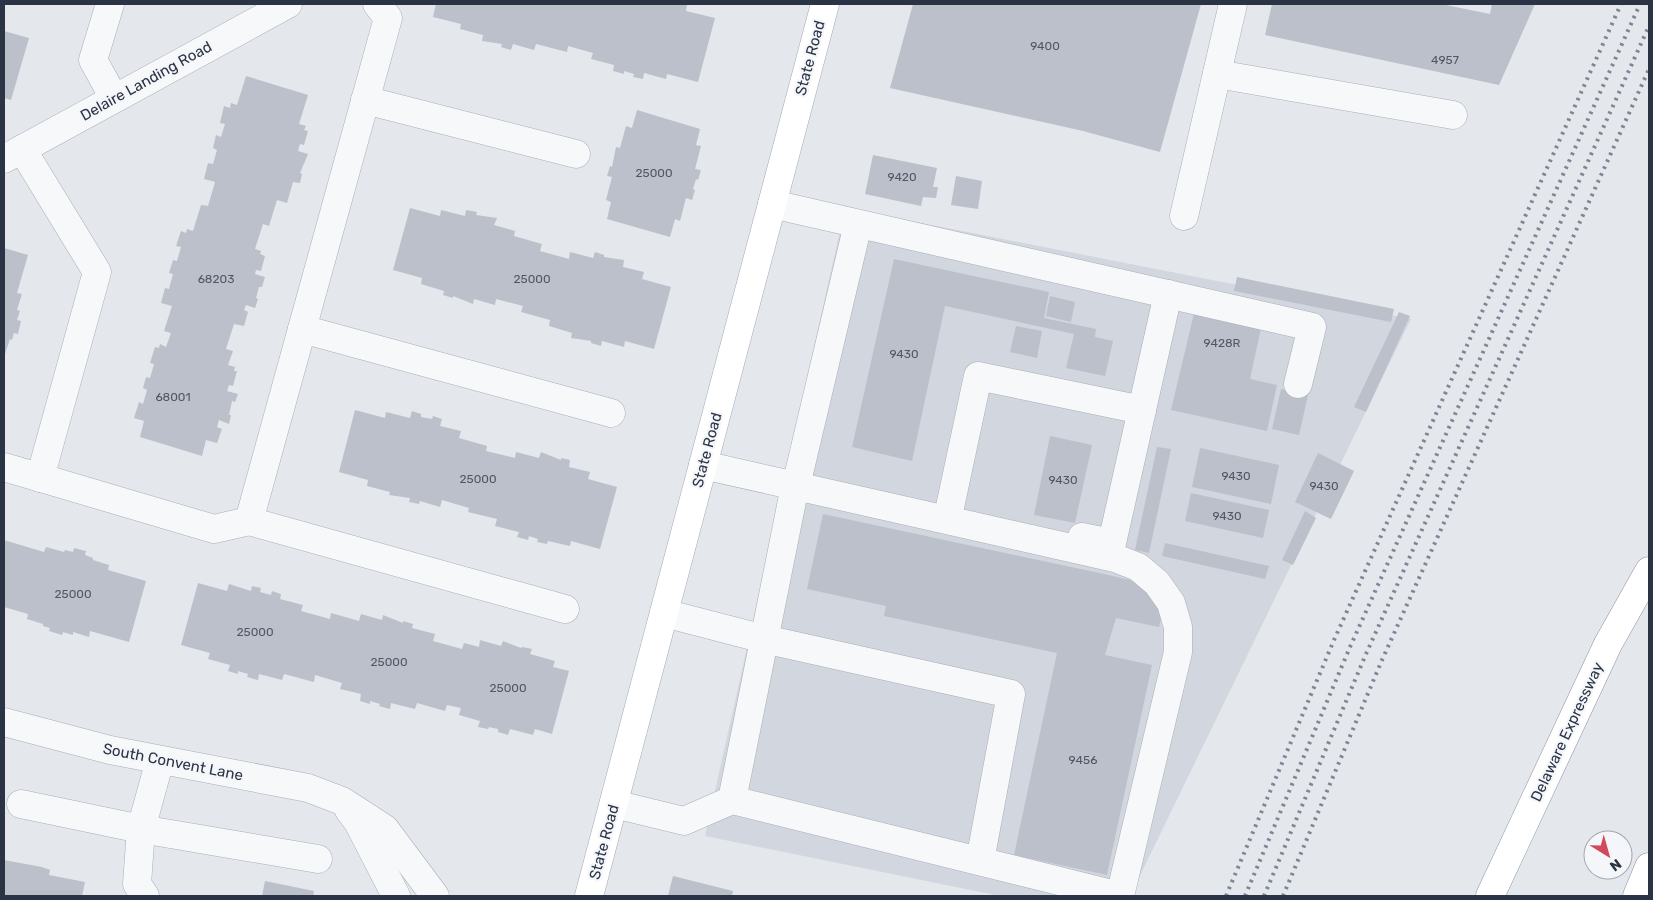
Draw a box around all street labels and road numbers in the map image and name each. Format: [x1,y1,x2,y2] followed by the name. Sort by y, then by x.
[791,19,829,97] street label: State Road
[77,37,215,125] street label: Delaire Landing Road
[688,411,726,489] street label: State Road
[1527,659,1607,805] street label: Delaware Expressway
[101,740,245,784] street label: South Convent Lane
[585,803,623,881] street label: State Road

